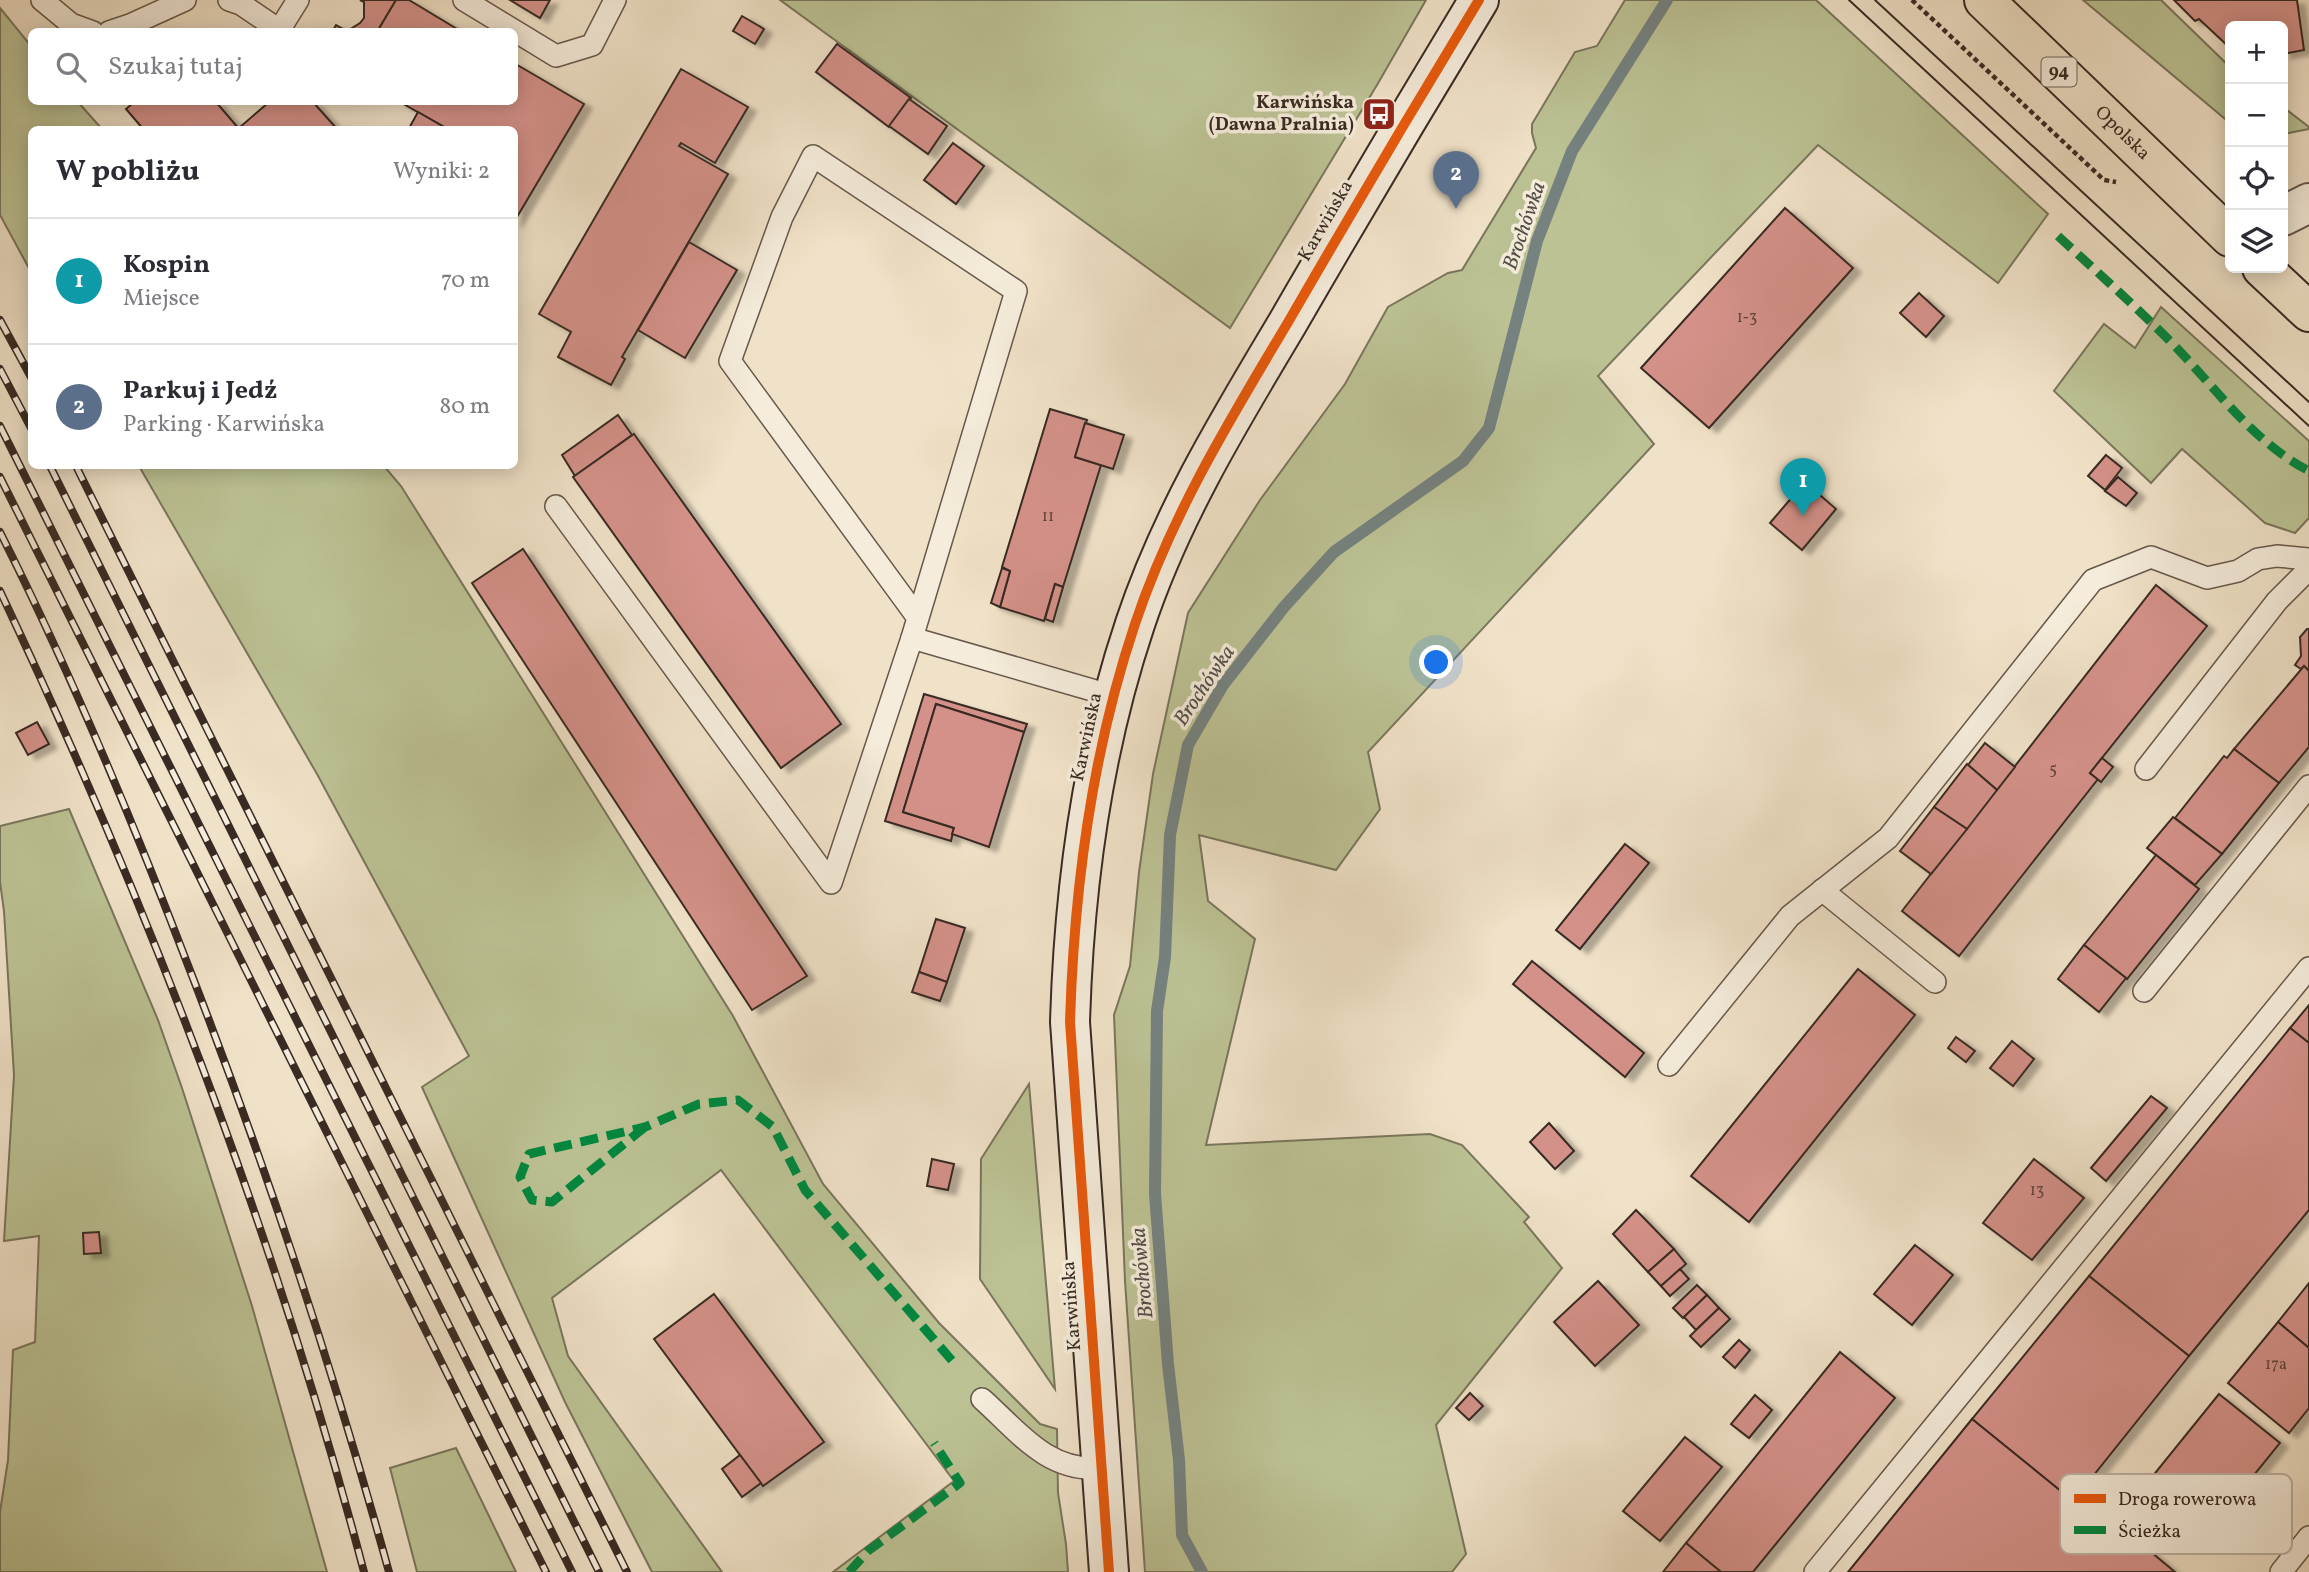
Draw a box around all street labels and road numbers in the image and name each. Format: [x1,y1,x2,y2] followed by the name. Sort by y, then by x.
[2042,58,2076,86] road number: 94
[2089,100,2156,166] street label: Opolska
[1292,176,1360,266] street label: Karwińska
[1065,690,1109,784] street label: Karwińska
[1056,1260,1088,1352] street label: Karwińska

